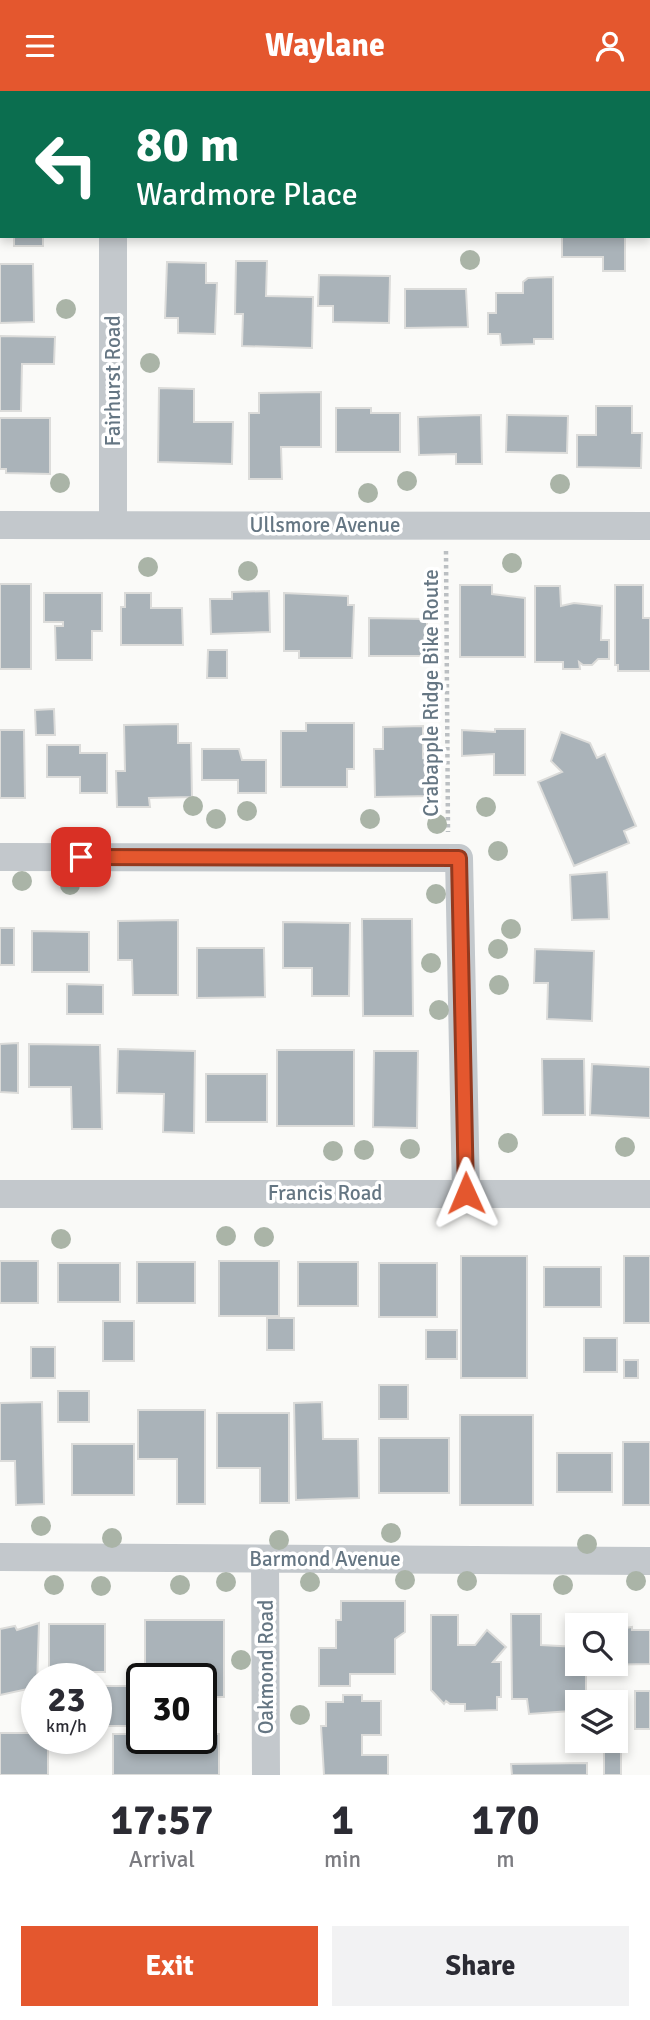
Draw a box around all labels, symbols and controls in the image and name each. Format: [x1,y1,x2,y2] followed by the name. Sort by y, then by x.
[265,26,385,65] text: Waylane
[21,27,59,65] icon: menu
[591,27,629,65] icon: person
[136,115,239,175] text: 80 m
[21,119,112,210] icon: left
[136,175,358,214] text: Wardmore Place
[100,315,126,447] street label: Fairhurst Road
[249,512,401,538] street label: Ullsmore Avenue
[418,569,444,817] street label: Crabapple Ridge Bike Route
[51,827,111,887] pin
[62,838,100,876] icon: arrive
[429,1156,503,1230] position arrow
[268,1180,382,1206] street label: Francis Road
[249,1546,401,1572] street label: Barmond Avenue
[253,1600,279,1734] street label: Oakmond Road
[565,1613,628,1753] map controls
[565,1613,628,1676] button: search
[126,1663,217,1754] speed limit sign: 30
[48,1678,85,1721] text: 23
[565,1690,628,1753] button: layers
[46,1715,87,1737] text: km/h
[110,1795,214,1846] text: 17:57
[331,1795,354,1846] text: 1
[471,1795,540,1846] text: 170
[129,1845,195,1874] text: Arrival
[324,1845,361,1874] text: min
[496,1845,515,1874] text: m
[21,1926,318,2006] button: Exit
[332,1926,629,2006] button: Share

